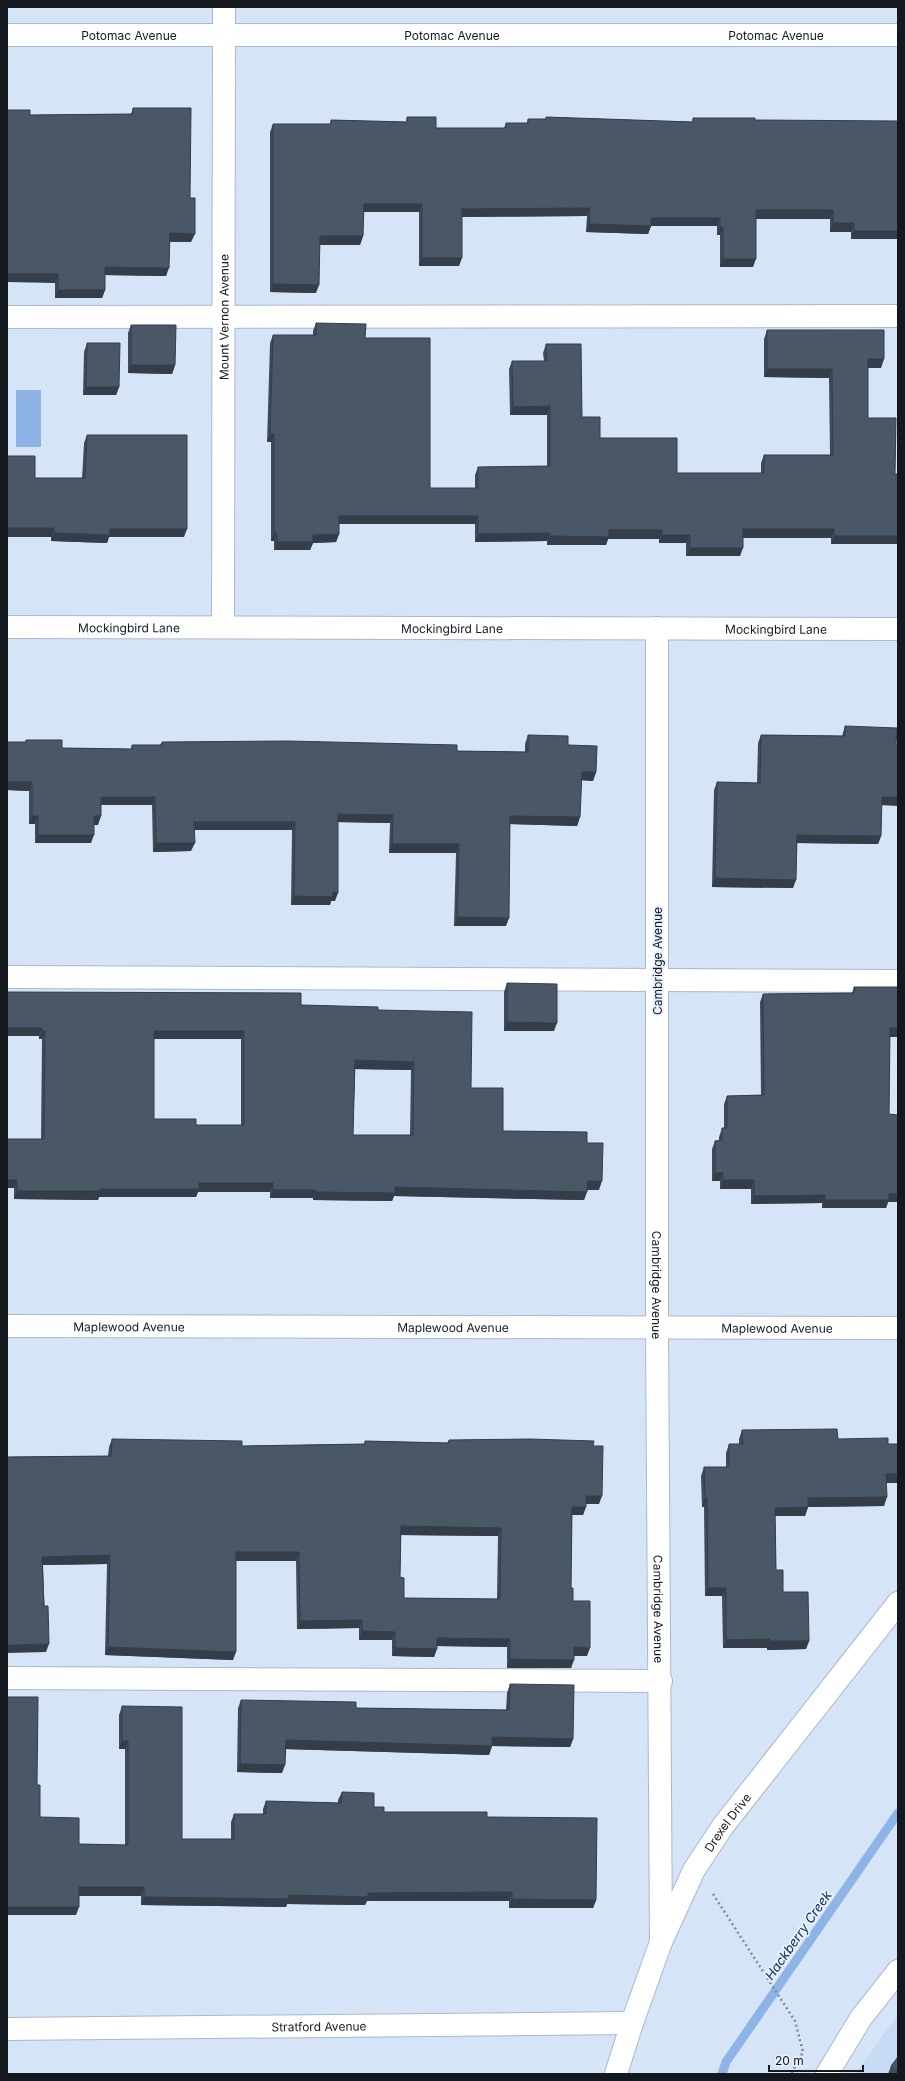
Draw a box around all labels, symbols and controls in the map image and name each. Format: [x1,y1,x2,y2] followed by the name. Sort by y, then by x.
[81,28,177,43] street label: Potomac Avenue
[404,28,500,43] street label: Potomac Avenue
[728,28,824,43] street label: Potomac Avenue
[216,254,231,380] street label: Mount Vernon Avenue
[78,620,180,635] street label: Mockingbird Lane
[401,620,503,636] street label: Mockingbird Lane
[725,621,827,636] street label: Mockingbird Lane
[650,907,665,1015] street label: Cambridge Avenue
[649,1231,665,1339] street label: Cambridge Avenue
[73,1319,185,1334] street label: Maplewood Avenue
[397,1319,509,1335] street label: Maplewood Avenue
[721,1320,833,1335] street label: Maplewood Avenue
[651,1555,667,1663] street label: Cambridge Avenue
[701,1790,754,1854] street label: Drexel Drive
[761,1887,835,1983] water label: Hackberry Creek
[271,2018,367,2034] street label: Stratford Avenue
[769,2047,863,2073] scale bar
[775,2053,804,2068] text: 20 m

